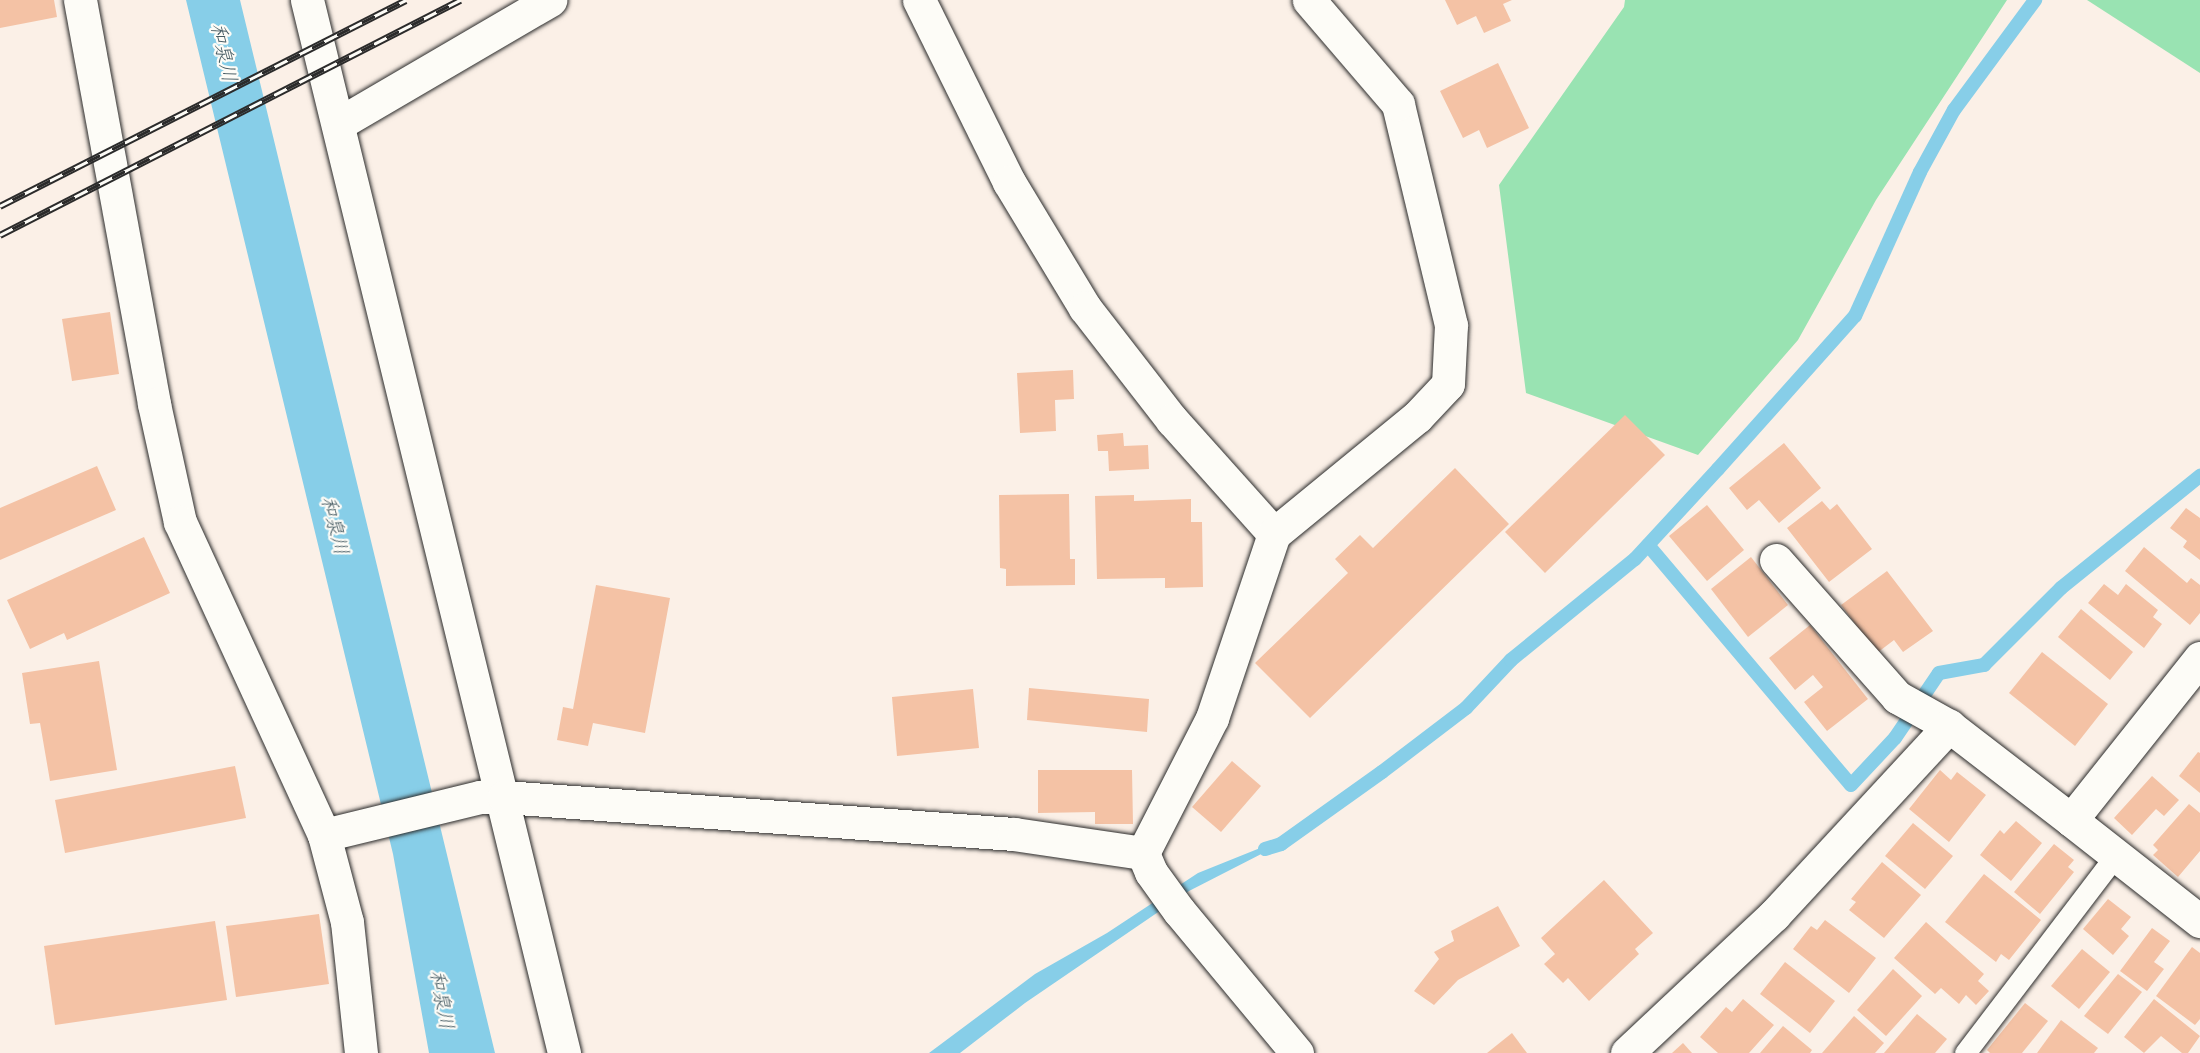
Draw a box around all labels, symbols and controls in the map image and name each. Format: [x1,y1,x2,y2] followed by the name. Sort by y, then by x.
[204,21,240,85] water label: 和泉川
[314,494,352,558] water label: 和泉川
[423,968,457,1032] water label: 和泉川

